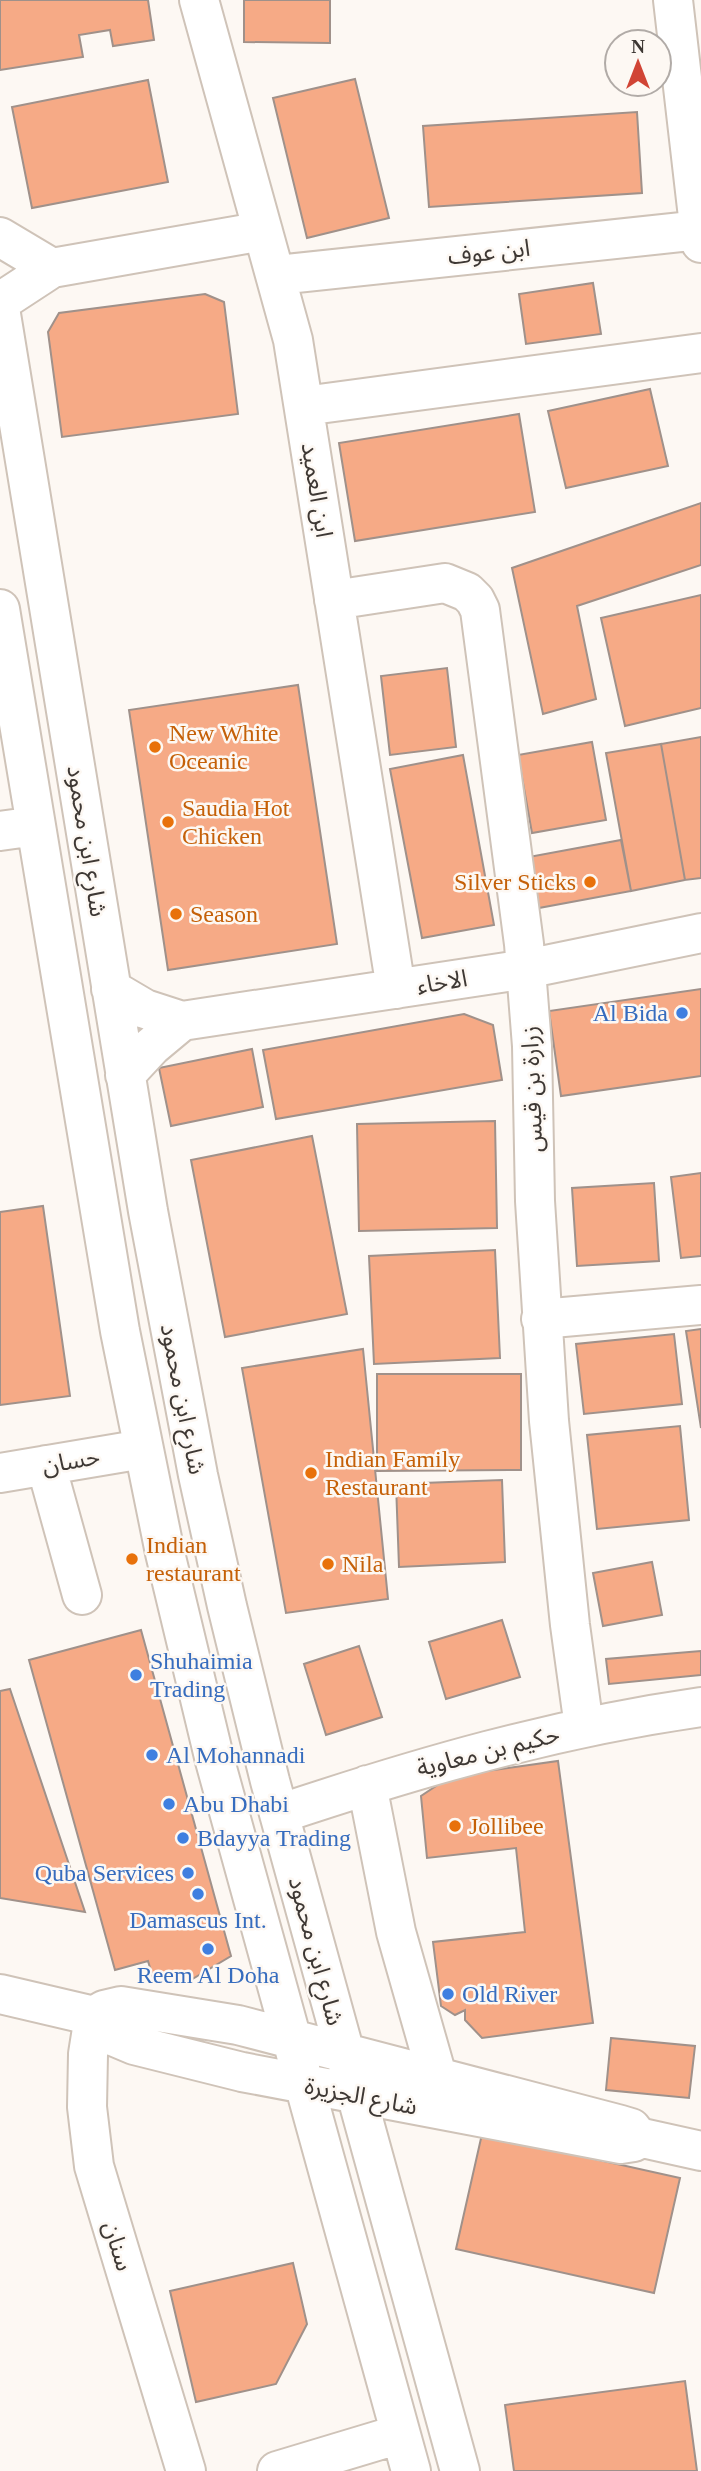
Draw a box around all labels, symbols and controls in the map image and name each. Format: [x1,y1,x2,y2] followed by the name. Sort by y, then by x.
[603,28,673,98] north arrow
[631,36,645,57] text: N
[447,235,532,270] street label: ابن عوف
[297,441,337,539] street label: ابن العميد
[169,720,279,774] place label: New White Oceanic
[147,739,163,755] marker: New White Oceanic
[58,763,112,919] street label: شارع ابن محمود
[182,795,290,849] place label: Saudia Hot Chicken
[160,814,176,830] marker: Saudia Hot Chicken
[454,869,576,895] place label: Silver Sticks
[582,874,598,890] marker: Silver Sticks
[190,901,258,927] place label: Season
[168,906,184,922] marker: Season
[415,965,469,999] street label: الاخاء
[593,1000,668,1026] place label: Al Bida
[674,1005,690,1021] marker: Al Bida
[517,1025,548,1153] street label: زرارة بن قيس
[152,1321,210,1477] street label: شارع ابن محمود
[40,1443,102,1480] street label: حسان
[325,1446,460,1500] place label: Indian Family Restaurant
[303,1465,319,1481] marker: Indian Family Restaurant
[146,1532,241,1586] place label: Indian restaurant
[124,1551,140,1567] marker: Indian restaurant
[342,1551,384,1577] place label: Nila
[320,1556,336,1572] marker: Nila
[150,1648,253,1702] place label: Shuhaimia Trading
[128,1667,144,1683] marker: Shuhaimia Trading
[414,1721,563,1785] street label: حكيم بن معاوية
[166,1742,306,1768] place label: Al Mohannadi
[144,1747,160,1763] marker: Al Mohannadi
[183,1791,289,1817] place label: Abu Dhabi
[161,1796,177,1812] marker: Abu Dhabi
[469,1813,544,1839] place label: Jollibee
[447,1818,463,1834] marker: Jollibee
[197,1825,351,1851] place label: Bdayya Trading
[175,1830,191,1846] marker: Bdayya Trading
[35,1860,174,1886] place label: Quba Services
[180,1865,196,1881] marker: Quba Services
[280,1874,348,2029] street label: شارع ابن محمود
[190,1886,206,1902] marker: Damascus Int.
[129,1907,267,1933] place label: Damascus Int.
[200,1941,216,1957] marker: Reem Al Doha
[137,1962,280,1988] place label: Reem Al Doha
[462,1981,557,2007] place label: Old River
[440,1986,456,2002] marker: Old River
[302,2072,420,2124] street label: شارع الجزيرة
[97,2218,138,2274] street label: سنان

